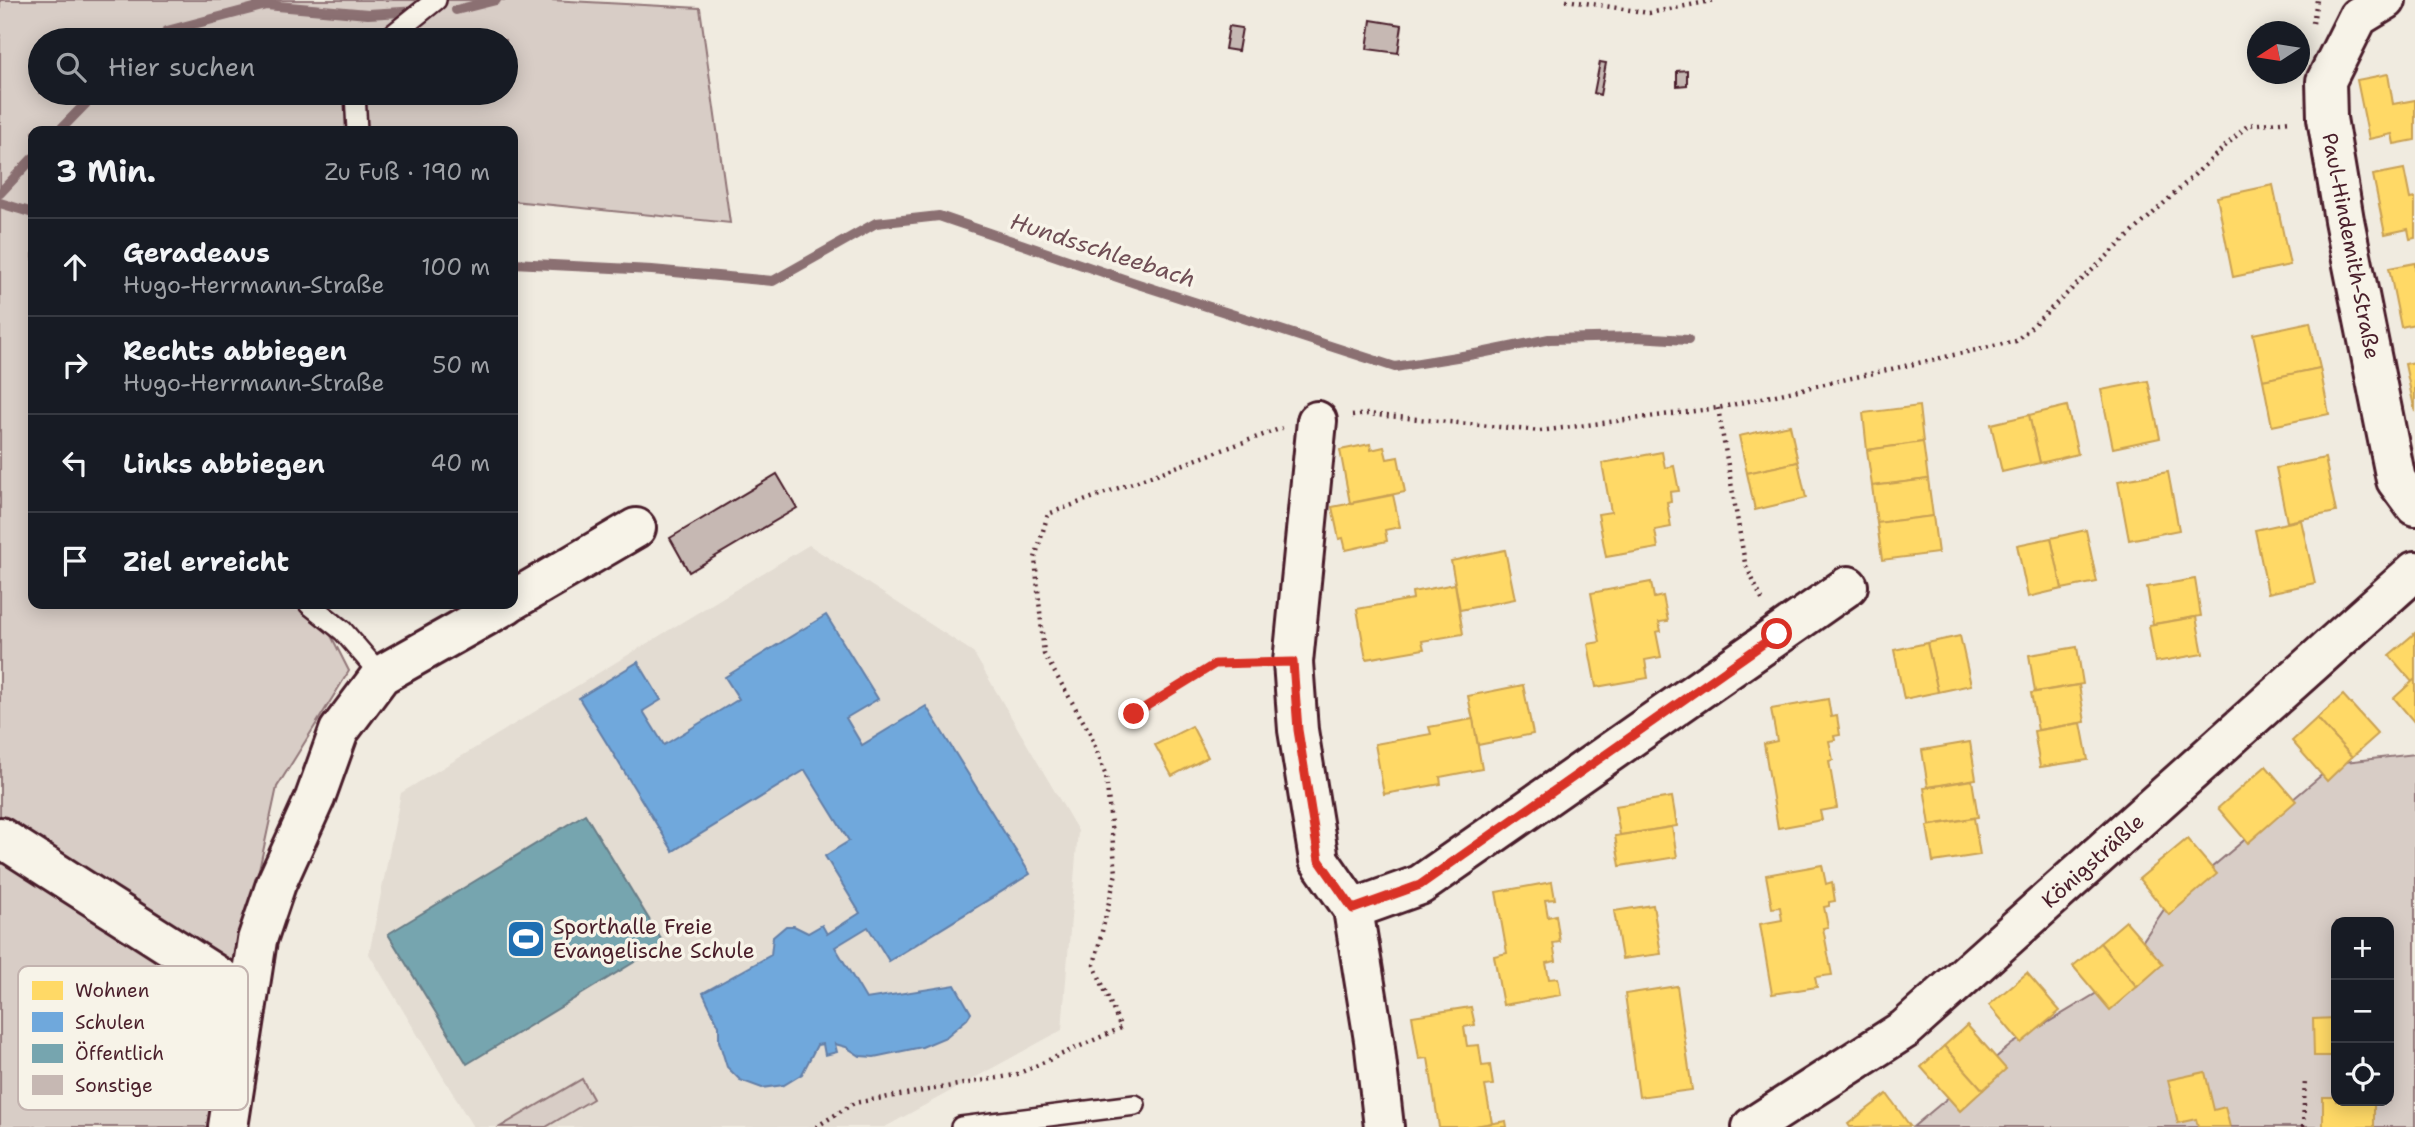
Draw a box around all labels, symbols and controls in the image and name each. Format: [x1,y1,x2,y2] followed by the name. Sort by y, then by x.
[2247,21,2310,84] north arrow
[28,28,518,105] search box
[52,48,90,86] icon: search
[108,49,255,84] text: Hier suchen
[2315,131,2387,361] street label: Paul-Hindemith-Straße
[56,151,156,192] text: 3 Min.
[325,157,490,187] text: Zu Fuß · 190 m
[1007,206,1199,294] water label: Hundsschleebach
[123,235,270,270] text: Geradeaus
[56,248,94,286] icon: ahead
[421,252,490,282] text: 100 m
[123,270,385,300] text: Hugo-Herrmann-Straße
[123,333,347,368] text: Rechts abbiegen
[56,346,94,384] icon: right
[432,350,490,380] text: 50 m
[123,368,385,398] text: Hugo-Herrmann-Straße
[56,444,94,482] icon: left
[123,446,325,481] text: Links abbiegen
[430,448,490,478] text: 40 m
[56,542,94,580] icon: arrive
[123,544,289,579] text: Ziel erreicht
[1761,618,1792,649] route start
[1118,698,1149,729] route end
[2036,807,2150,915] street label: Königsträßle
[553,913,755,965] place label: Sporthalle Freie Evangelische Schule
[2331,917,2394,1106] map controls
[2331,917,2394,980] button: +
[505,918,547,960] sports icon: Sporthalle Freie Evangelische Schule
[18,966,248,1110] legend
[75,978,149,1003] text: Wohnen
[2331,980,2394,1043] button: −
[75,1010,145,1035] text: Schulen
[75,1041,164,1066] text: Öffentlich
[2331,1043,2394,1106] button: locate
[75,1073,153,1098] text: Sonstige

